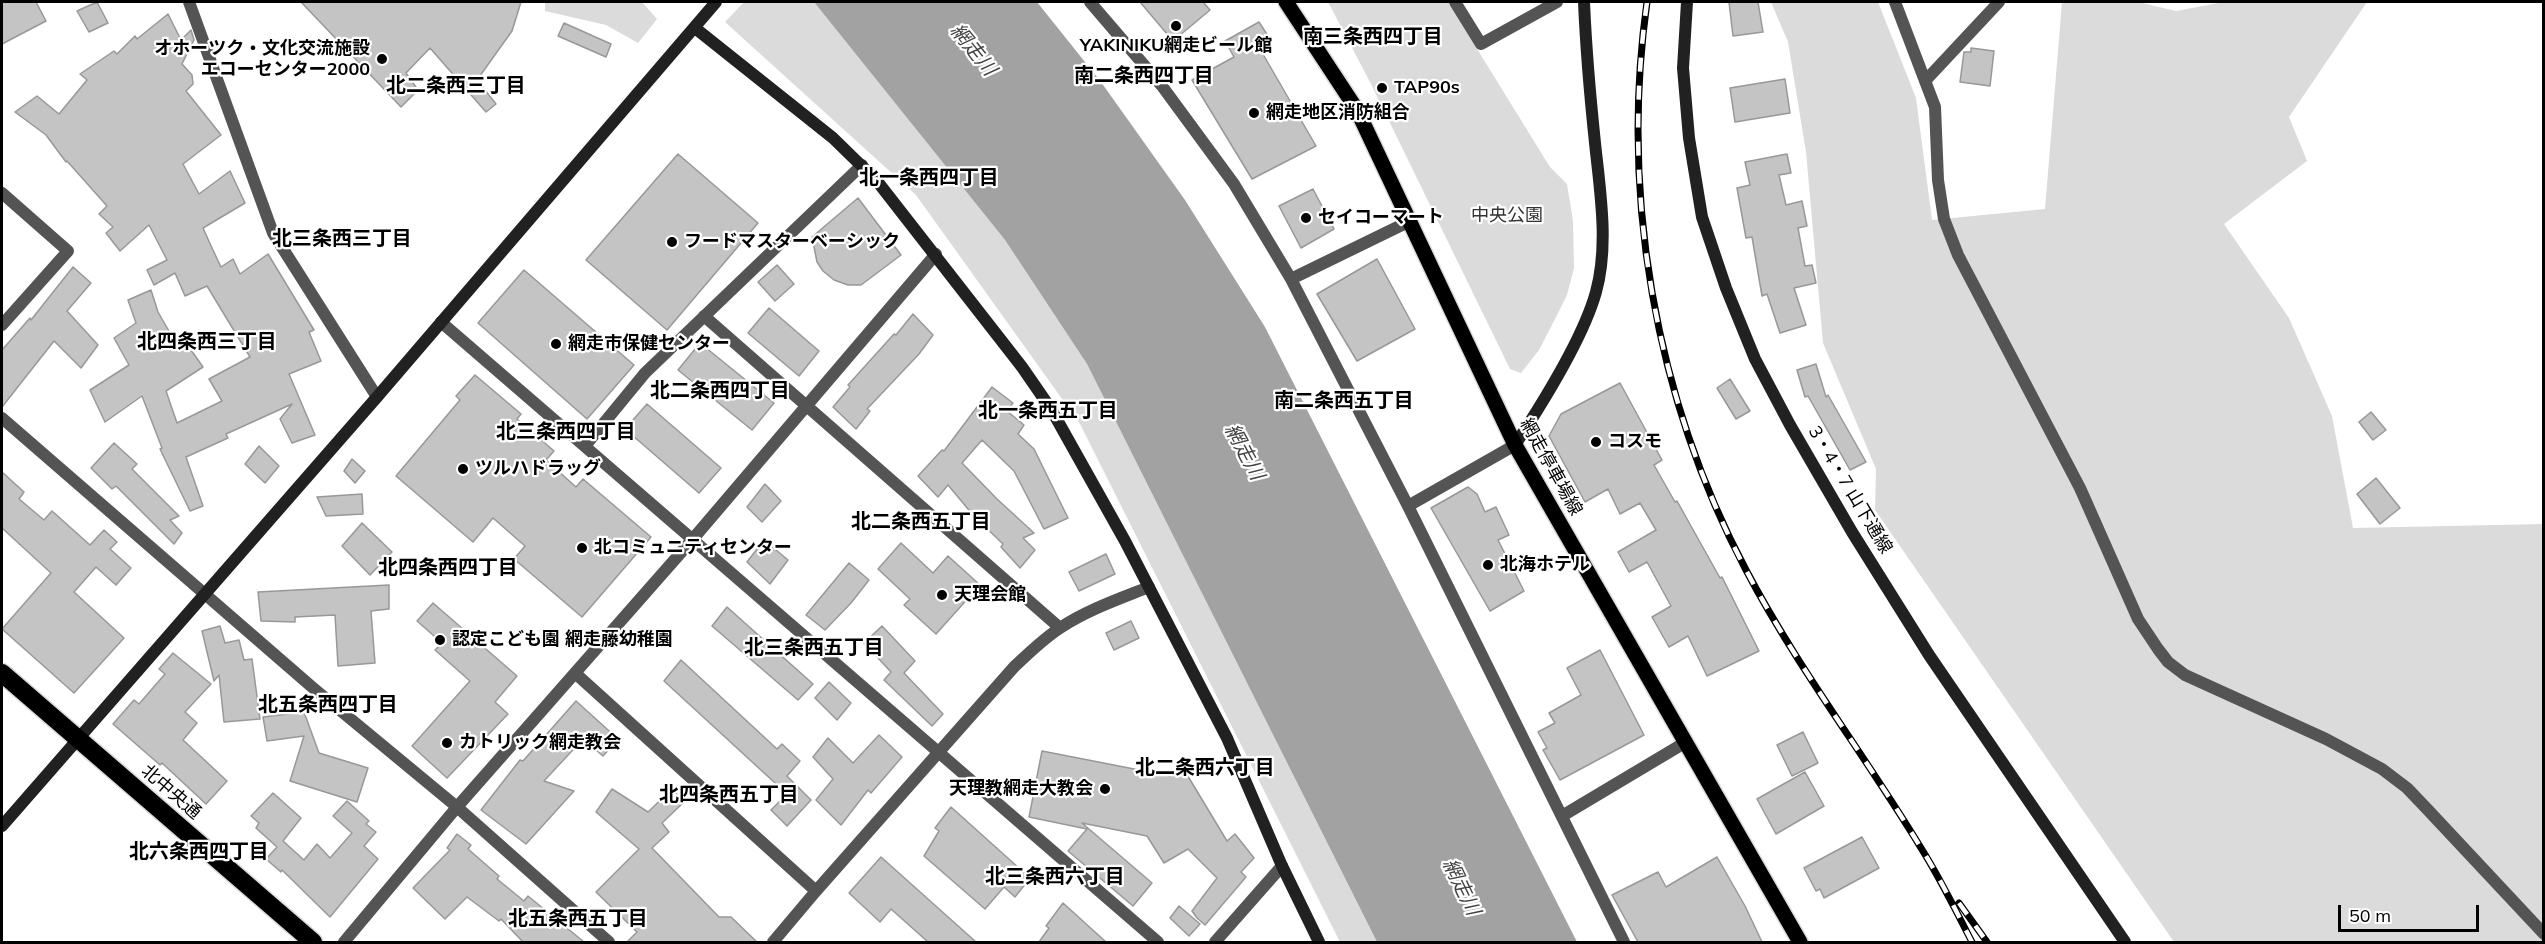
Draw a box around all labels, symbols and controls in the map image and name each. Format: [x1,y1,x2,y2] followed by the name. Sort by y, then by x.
[945,19,1001,81] water label: 網走川
[1169,19,1183,33] marker: YAKINIKU網走ビール館
[1303,25,1443,49] district label: 南三条西四丁目
[1080,35,1272,57] place label: YAKINIKU網走ビール館
[154,38,370,80] place label: オホーツク・文化交流施設 エコーセンター2000
[375,52,389,66] marker: オホーツク・文化交流施設 エコーセンター2000
[1074,64,1214,88] district label: 南二条西四丁目
[386,74,526,98] district label: 北二条西三丁目
[1394,77,1460,99] place label: TAP90s
[1375,81,1389,95] marker: TAP90s
[1266,102,1410,124] place label: 網走地区消防組合
[1247,106,1261,120] marker: 網走地区消防組合
[859,166,999,190] district label: 北一条西四丁目
[1471,205,1543,227] park label: 中央公園
[1318,207,1444,229] place label: セイコーマート
[1299,211,1313,225] marker: セイコーマート
[272,227,412,251] district label: 北三条西三丁目
[684,231,900,253] place label: フードマスターベーシック
[665,235,679,249] marker: フードマスターベーシック
[137,330,277,354] district label: 北四条西三丁目
[568,333,730,355] place label: 網走市保健センター
[549,337,563,351] marker: 網走市保健センター
[650,379,790,403] district label: 北二条西四丁目
[1274,389,1414,413] district label: 南二条西五丁目
[978,399,1118,423] district label: 北一条西五丁目
[1515,415,1587,519] street label: 網走停車場線
[496,420,636,444] district label: 北三条西四丁目
[1219,420,1269,484] water label: 網走川
[1803,422,1897,558] street label: 3・4・7 山下通線
[1608,431,1662,453] place label: コスモ
[1589,435,1603,449] marker: コスモ
[475,458,601,480] place label: ツルハドラッグ
[456,462,470,476] marker: ツルハドラッグ
[851,510,991,534] district label: 北二条西五丁目
[594,537,792,559] place label: 北コミュニティセンター
[575,541,589,555] marker: 北コミュニティセンター
[1500,554,1590,576] place label: 北海ホテル
[378,556,518,580] district label: 北四条西四丁目
[1481,558,1495,572] marker: 北海ホテル
[954,584,1026,606] place label: 天理会館
[935,588,949,602] marker: 天理会館
[452,629,673,651] place label: 認定こども園 網走藤幼稚園
[433,633,447,647] marker: 認定こども園 網走藤幼稚園
[744,636,884,660] district label: 北三条西五丁目
[258,693,398,717] district label: 北五条西四丁目
[459,732,621,754] place label: カトリック網走教会
[440,736,454,750] marker: カトリック網走教会
[1135,756,1275,780] district label: 北二条西六丁目
[137,760,205,824] street label: 北中央通
[949,778,1093,800] place label: 天理教網走大教会
[1098,782,1112,796] marker: 天理教網走大教会
[659,783,799,807] district label: 北四条西五丁目
[129,840,269,864] district label: 北六条西四丁目
[1437,855,1485,919] water label: 網走川
[985,865,1125,889] district label: 北三条西六丁目
[2341,893,2482,931] scale bar
[2349,904,2391,927] text: 50 m
[508,907,648,931] district label: 北五条西五丁目

